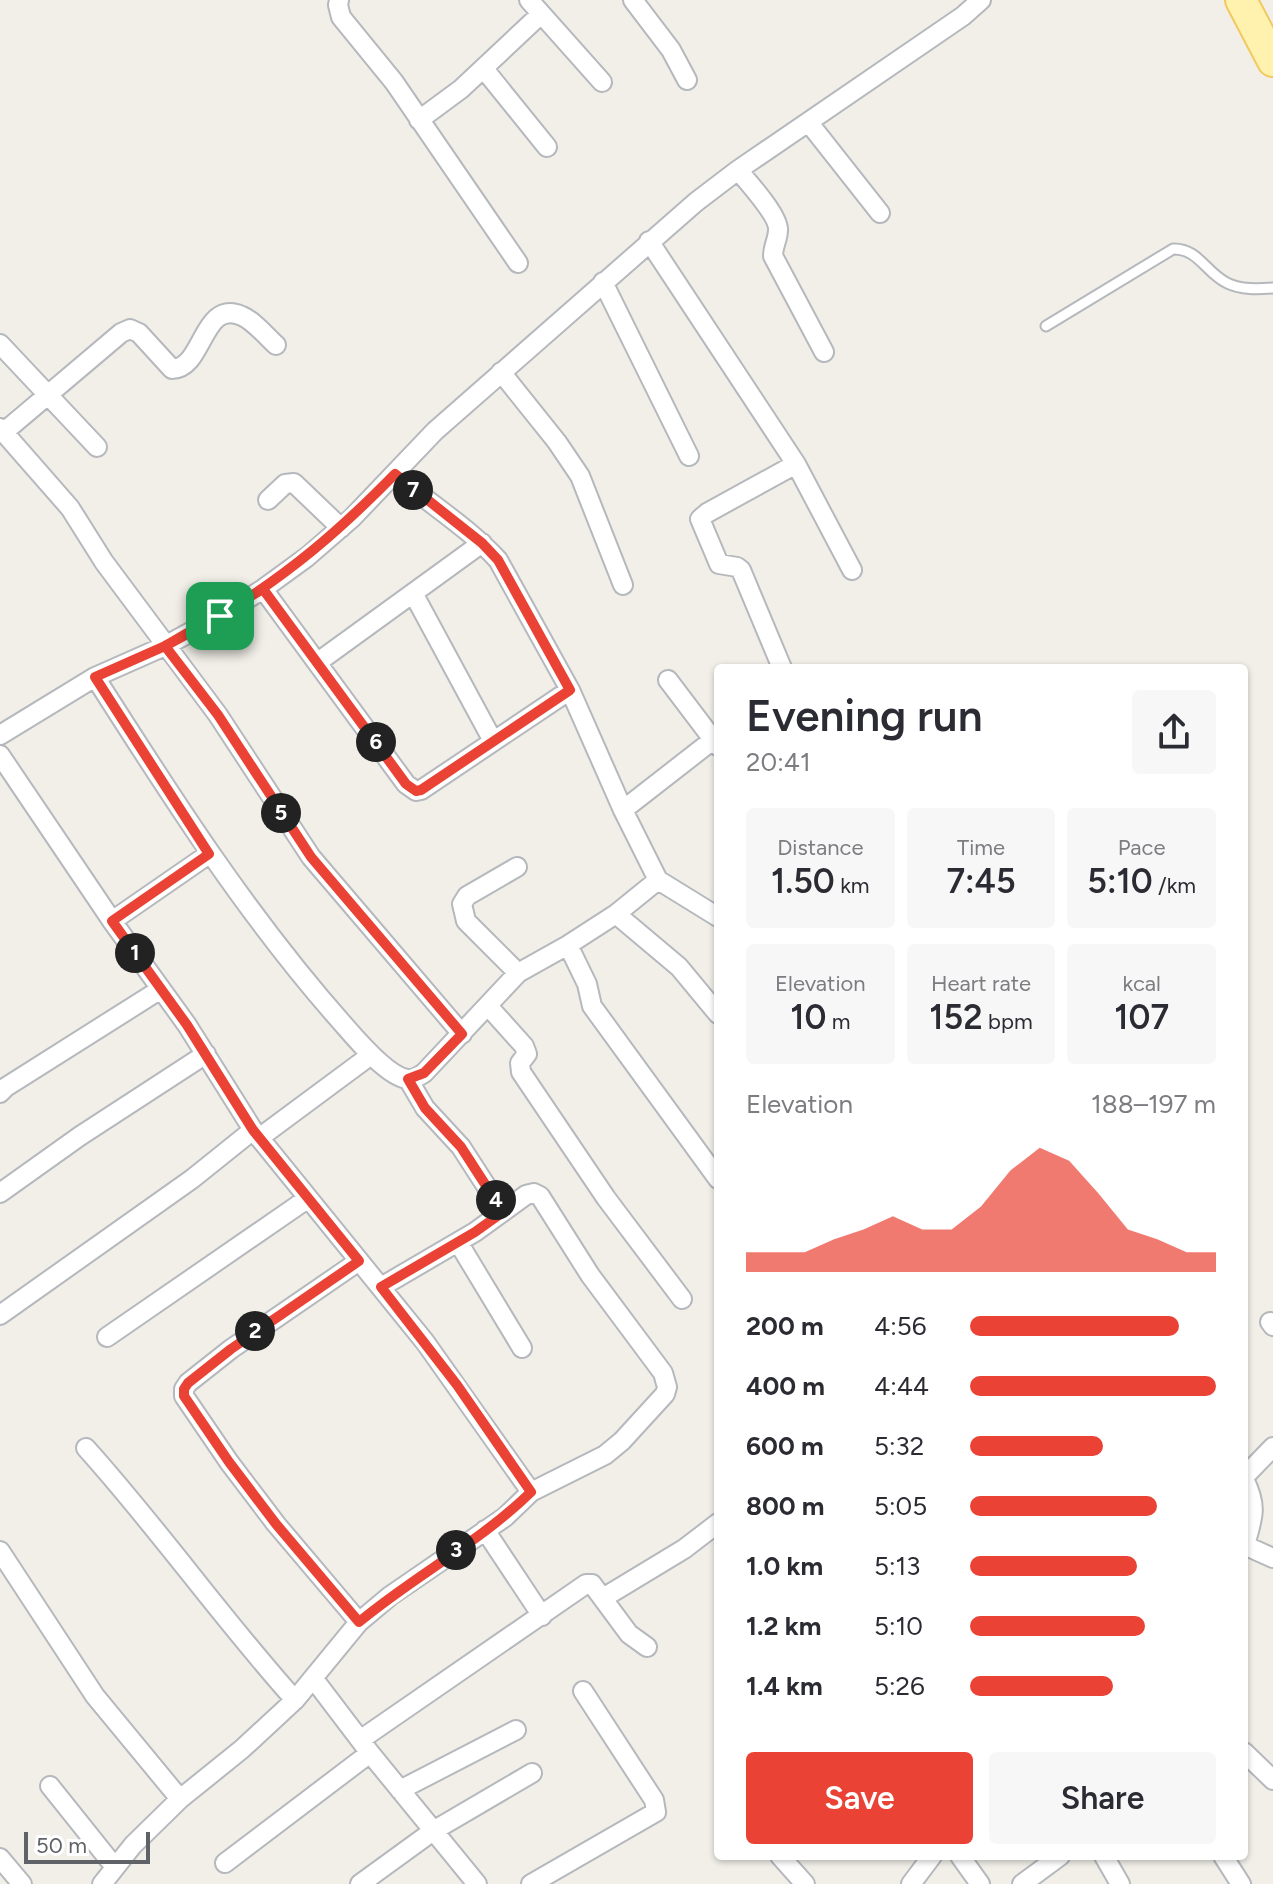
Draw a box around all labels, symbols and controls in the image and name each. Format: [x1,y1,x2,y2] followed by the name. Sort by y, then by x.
[393,470,433,510] pin: 7
[407,476,419,503] text: 7
[186,582,254,650] pin
[198,594,242,638] icon: arrive
[746,689,983,742] text: Evening run
[1132,690,1216,774] button: share
[356,722,396,762] pin: 6
[370,728,382,755] text: 6
[746,746,811,778] text: 20:41
[261,793,301,833] pin: 5
[275,799,287,826] text: 5
[777,834,863,861] text: Distance
[957,834,1005,861] text: Time
[1118,834,1165,861] text: Pace
[771,861,835,902] text: 1.50
[946,861,1016,902] text: 7:45
[1087,861,1153,902] text: 5:10
[835,872,870,899] text: km
[1153,872,1196,899] text: /km
[115,933,155,973] pin: 1
[130,939,140,966] text: 1
[775,970,866,997] text: Elevation
[931,970,1031,997] text: Heart rate
[1122,970,1161,997] text: kcal
[790,997,826,1038] text: 10
[929,997,983,1038] text: 152
[1114,997,1169,1038] text: 107
[826,1008,851,1035] text: m
[983,1008,1033,1035] text: bpm
[746,1088,853,1120] text: Elevation
[1091,1088,1216,1120] text: 188–197 m
[476,1180,516,1220] pin: 4
[489,1186,503,1213] text: 4
[746,1310,824,1342] text: 200 m
[874,1310,926,1342] text: 4:56
[235,1311,275,1351] pin: 2
[249,1317,261,1344] text: 2
[746,1370,825,1402] text: 400 m
[874,1370,929,1402] text: 4:44
[746,1430,824,1462] text: 600 m
[874,1430,924,1462] text: 5:32
[746,1490,824,1522] text: 800 m
[874,1490,927,1522] text: 5:05
[436,1530,476,1570] pin: 3
[450,1536,462,1563] text: 3
[746,1550,823,1582] text: 1.0 km
[874,1550,920,1582] text: 5:13
[746,1610,821,1642] text: 1.2 km
[874,1610,923,1642] text: 5:10
[746,1670,823,1702] text: 1.4 km
[874,1670,925,1702] text: 5:26
[746,1752,973,1844] button: Save
[989,1752,1216,1844] button: Share
[24,1828,150,1864] scale bar
[36,1832,87,1859] text: 50 m

